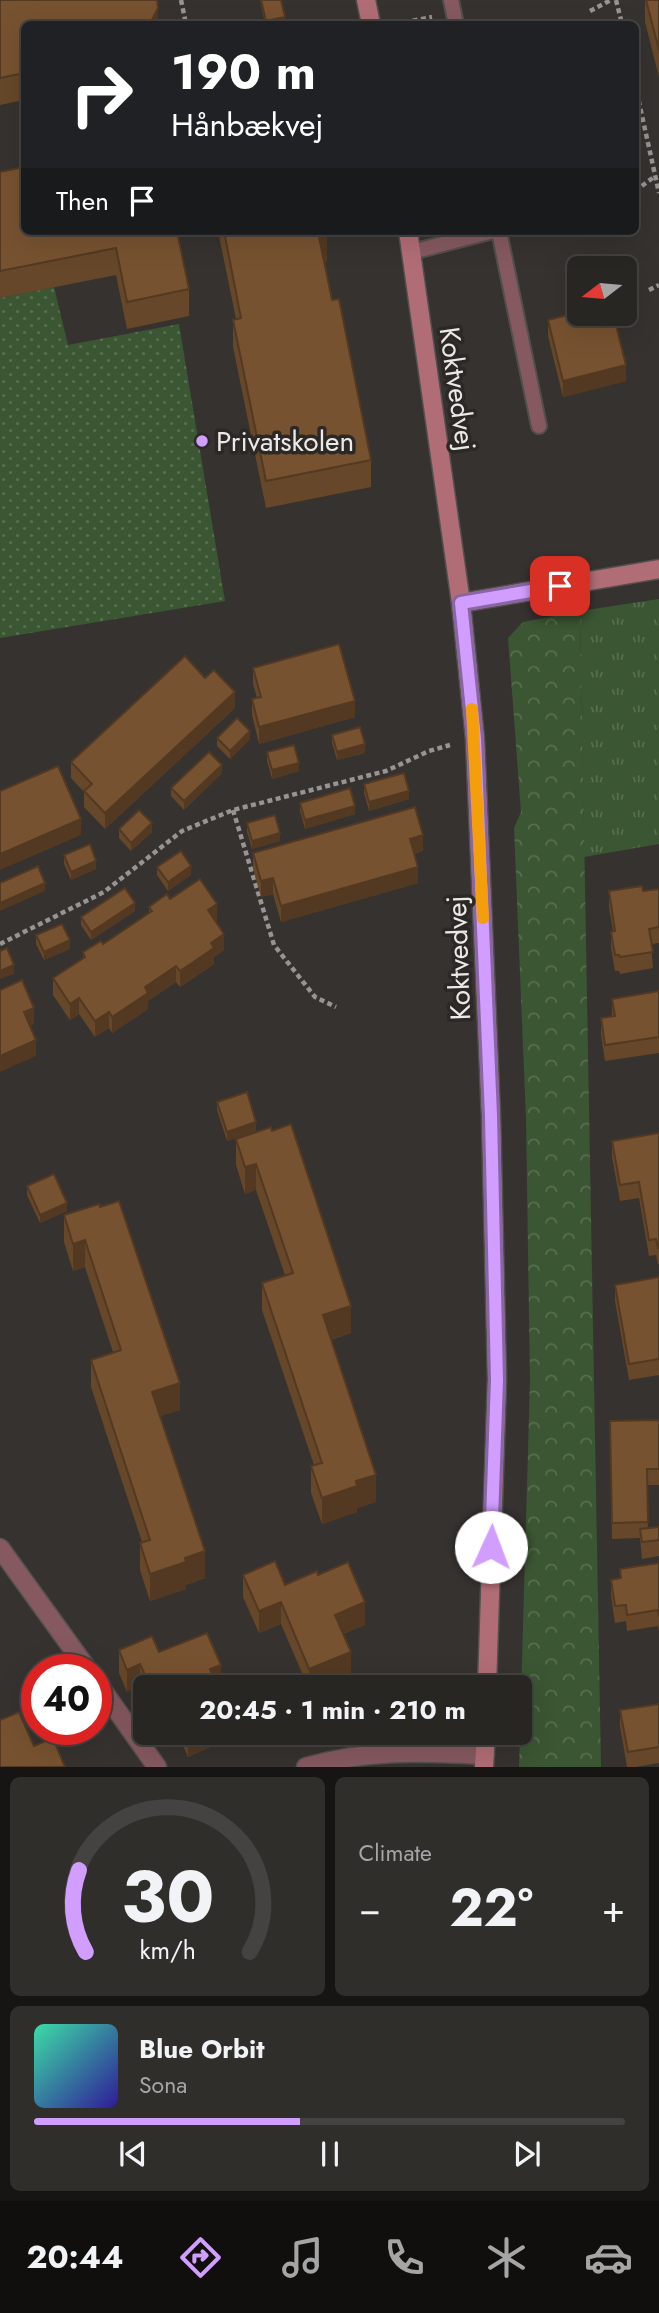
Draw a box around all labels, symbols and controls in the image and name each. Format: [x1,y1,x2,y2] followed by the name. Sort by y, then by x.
[171,37,316,107] text: 190 m
[56,49,147,140] icon: right
[171,102,323,148] text: Hånbækvej
[56,182,109,220] text: Then
[123,182,161,220] icon: arrive
[567,256,637,326] north arrow
[567,256,637,326] map controls
[429,324,486,454] street label: Koktvedvej
[216,421,354,462] place label: Privatskolen
[194,433,210,449] marker: Privatskolen
[530,556,590,616] pin
[541,567,579,605] icon: arrive
[436,895,481,1021] street label: Koktvedvej
[454,1510,528,1584] position arrow
[21,1654,112,1745] speed limit sign: 40
[199,1691,466,1729] text: 20:45 · 1 min · 210 m
[359,1836,432,1870] text: Climate
[121,1845,214,1950] text: 30
[449,1870,533,1946] text: 22°
[359,1881,381,1936] text: −
[602,1881,625,1936] text: +
[139,1932,196,1968] text: km/h
[139,2030,264,2068] text: Blue Orbit
[139,2068,187,2102] text: Sona
[114,2135,152,2173] icon: previous
[311,2135,349,2173] icon: pause
[508,2135,546,2173] icon: next
[176,2233,225,2282] icon: directions
[278,2233,327,2282] icon: music
[380,2233,429,2282] icon: phone
[482,2233,531,2282] icon: climate
[584,2233,633,2282] icon: car
[26,2234,124,2280] text: 20:44

